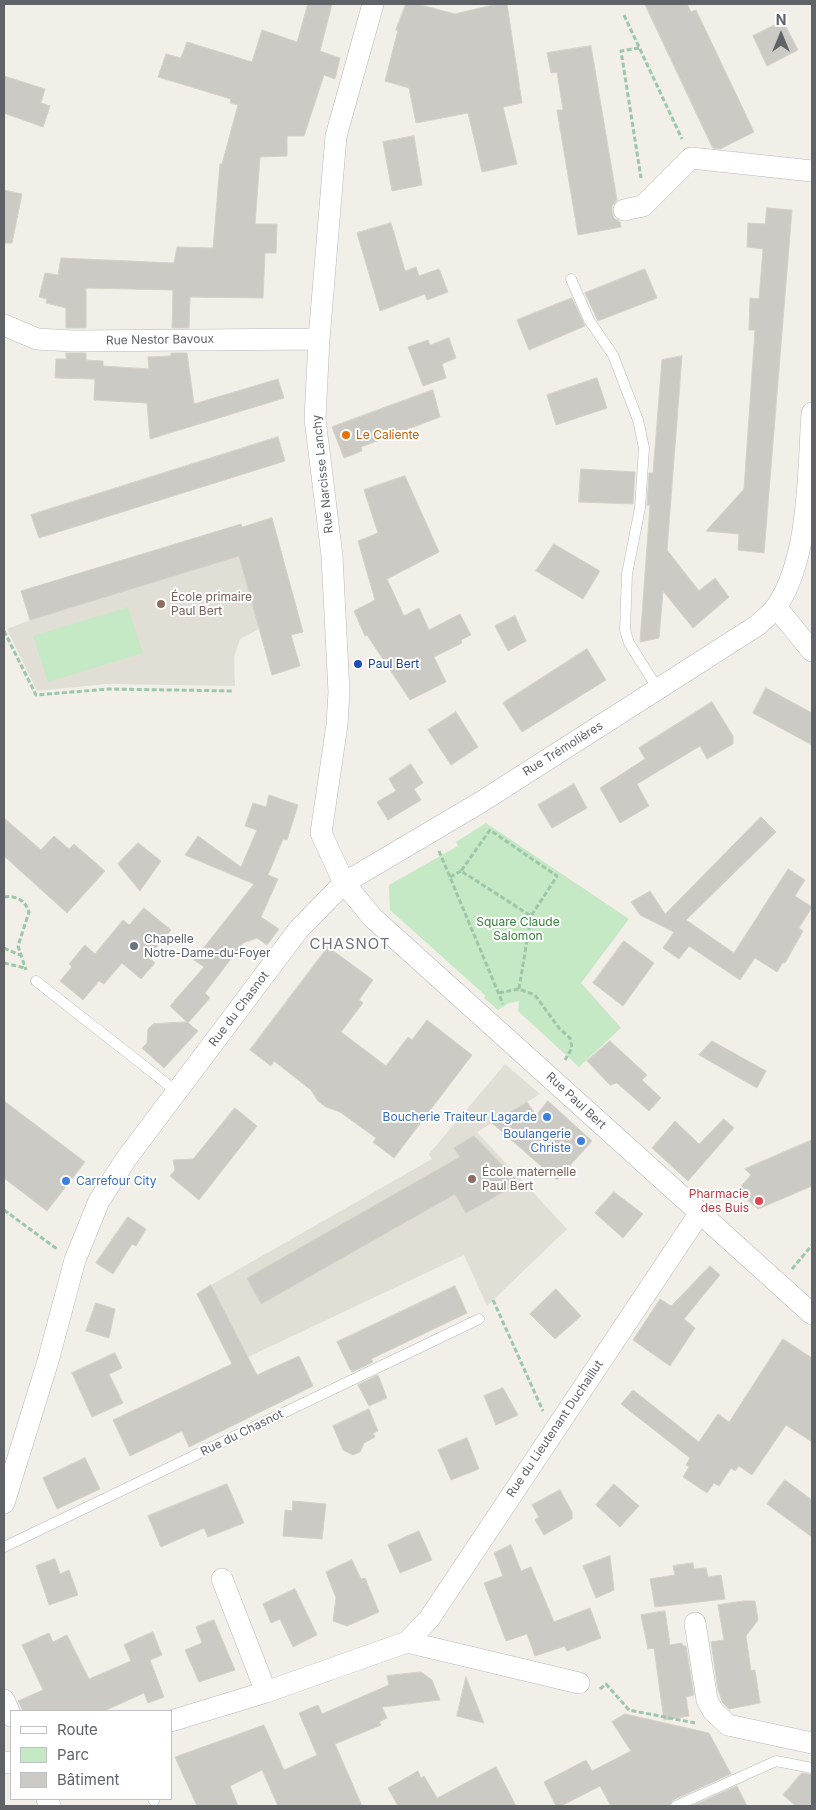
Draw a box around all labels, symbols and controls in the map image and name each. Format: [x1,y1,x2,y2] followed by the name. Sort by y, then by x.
[756,10,806,60] north arrow
[776,11,786,28] text: N
[106,332,214,348] street label: Rue Nestor Bavoux
[310,414,336,534] street label: Rue Narcisse Lanchy
[356,428,419,442] place label: Le Caliente
[340,429,352,441] marker: Le Caliente
[171,590,252,618] place label: École primaire Paul Bert
[155,598,167,610] marker: École primaire Paul Bert
[368,657,419,671] place label: Paul Bert
[352,658,364,670] marker: Paul Bert
[520,719,606,779] street label: Rue Trémolières
[476,915,560,943] park label: Square Claude Salomon
[144,932,271,960] place label: Chapelle Notre-Dame-du-Foyer
[309,935,391,953] district label: CHASNOT
[128,940,140,952] marker: Chapelle Notre-Dame-du-Foyer
[206,969,272,1049] street label: Rue du Chasnot
[543,1070,609,1132] street label: Rue Paul Bert
[383,1110,537,1124] place label: Boucherie Traiteur Lagarde
[541,1111,553,1123] marker: Boucherie Traiteur Lagarde
[503,1127,571,1155] place label: Boulangerie Christe
[575,1135,587,1147] marker: Boulangerie Christe
[482,1165,576,1193] place label: École maternelle Paul Bert
[466,1173,478,1185] marker: École maternelle Paul Bert
[76,1174,156,1188] place label: Carrefour City
[60,1175,72,1187] marker: Carrefour City
[689,1187,749,1215] place label: Pharmacie des Buis
[753,1195,765,1207] marker: Pharmacie des Buis
[504,1358,606,1500] street label: Rue du Lieutenant Duchaillut
[198,1407,286,1459] street label: Rue du Chasnot
[10,1710,172,1800] legend
[57,1720,98,1739] text: Route
[57,1745,89,1764] text: Parc
[57,1770,119,1789] text: Bâtiment

